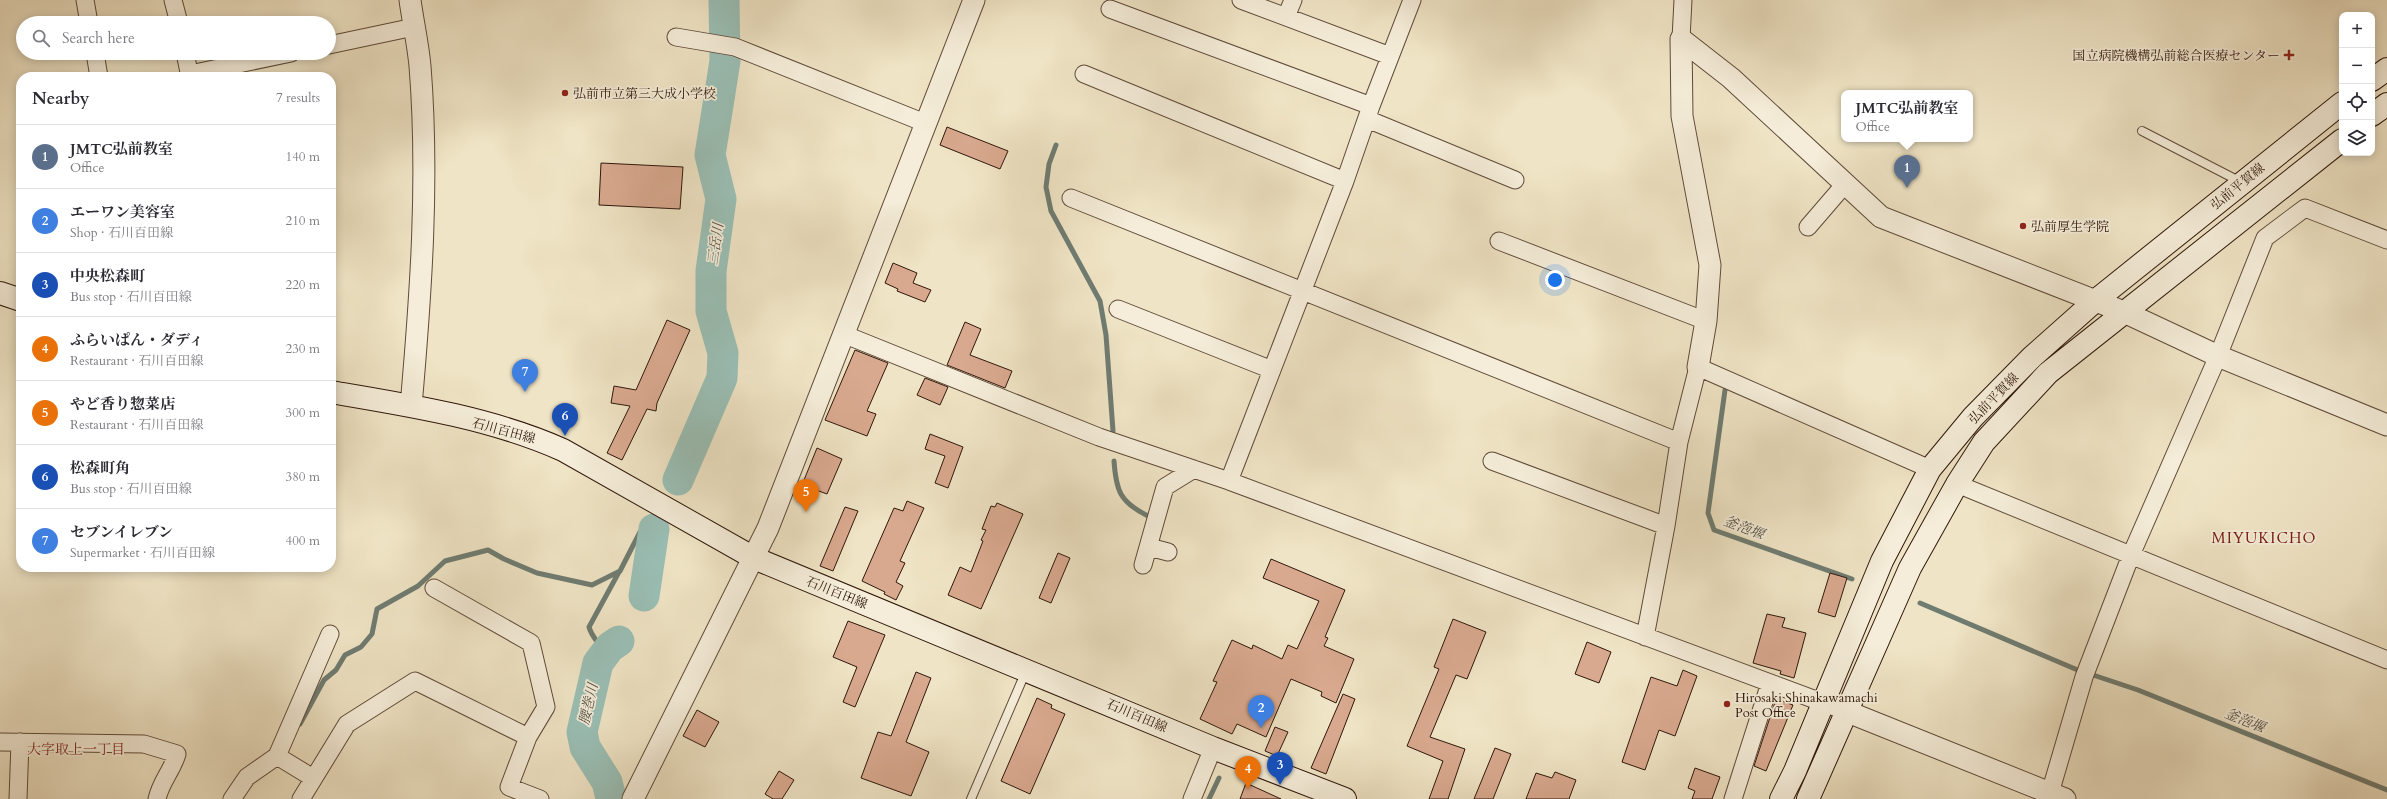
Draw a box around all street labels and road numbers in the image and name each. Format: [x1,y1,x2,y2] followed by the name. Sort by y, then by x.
[2207,159,2269,214] street label: 弘前平賀線
[1965,369,2023,428] street label: 弘前平賀線
[470,414,537,448] street label: 石川百田線
[803,572,870,613] street label: 石川百田線
[1103,695,1170,737] street label: 石川百田線

